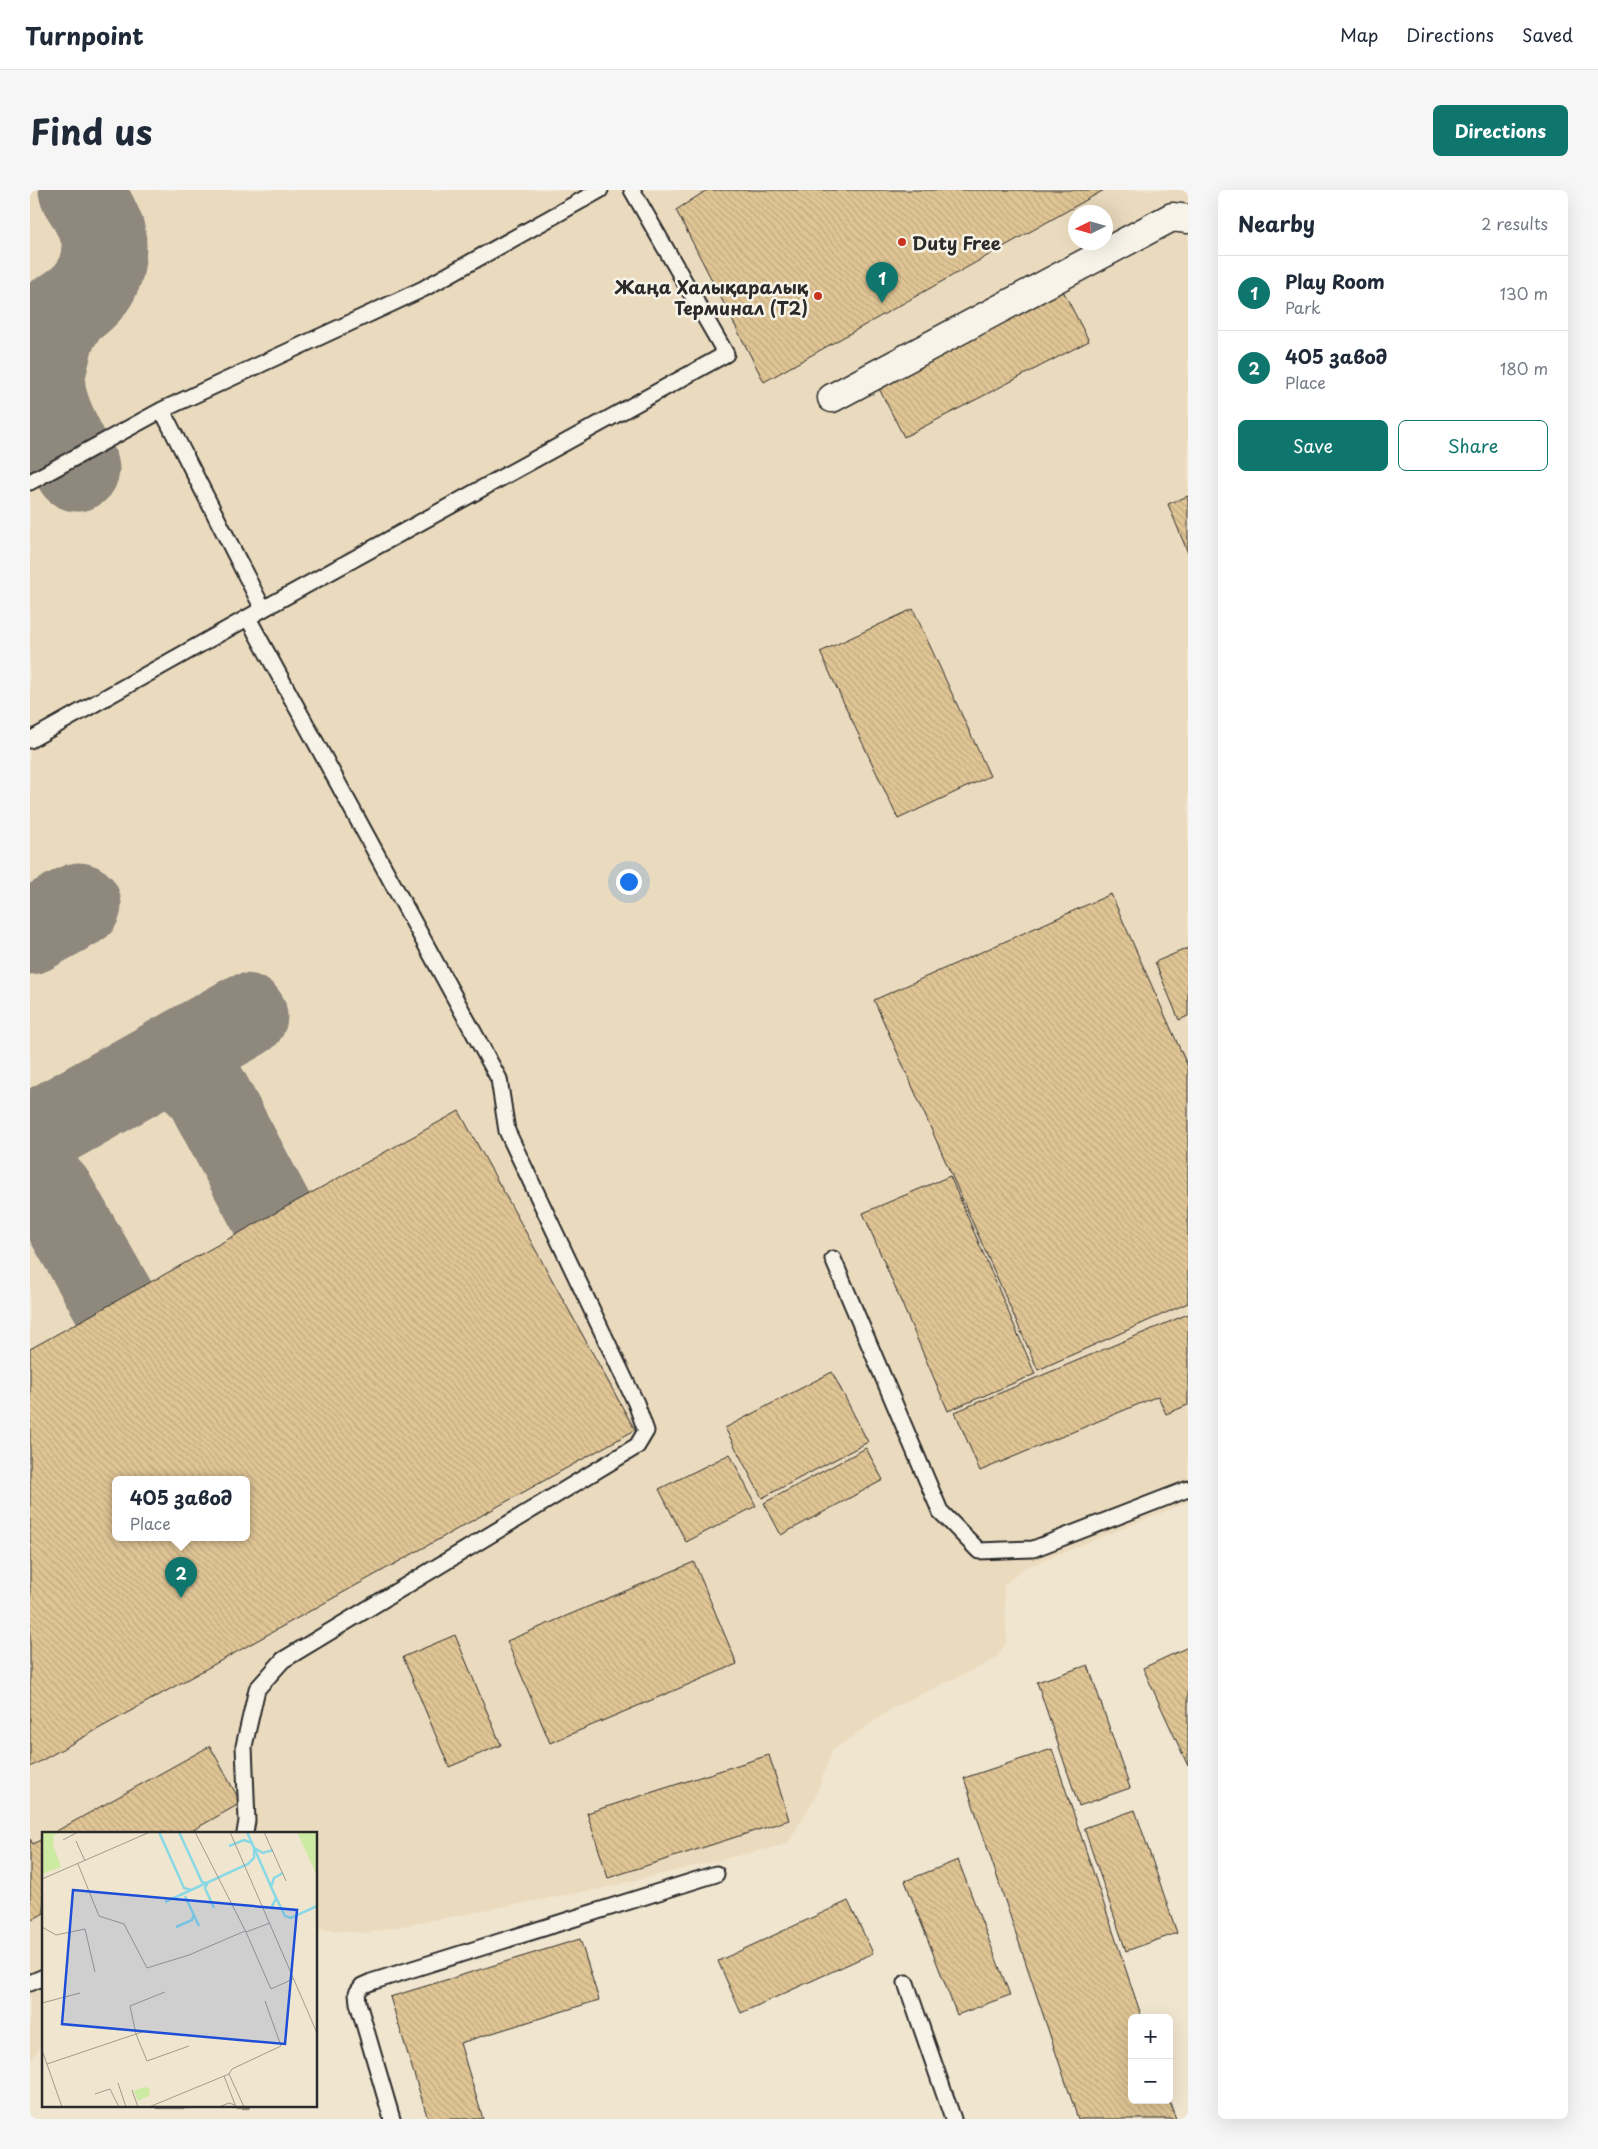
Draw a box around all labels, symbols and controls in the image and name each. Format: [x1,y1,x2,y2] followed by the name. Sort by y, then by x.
[25,17,144,53] text: Turnpoint
[1340,21,1378,48] text: Map
[1406,21,1494,48] text: Directions
[1522,21,1573,48] text: Saved
[30,104,152,157] text: Find us
[1433,105,1568,156] button: Directions
[1068,205,1113,250] north arrow
[1238,207,1315,239] text: Nearby
[1481,211,1548,235] text: 2 results
[912,229,1001,256] place label: Duty Free
[896,236,908,248] marker: Duty Free
[866,262,898,303] pin: 1
[1285,267,1385,295] text: Play Room
[614,273,809,321] place label: Жаңа Халықаралық Терминал (Т2)
[1250,281,1258,305] text: 1
[1500,281,1548,305] text: 130 m
[812,290,824,302] marker: Жаңа Халықаралық Терминал (Т2)
[1285,295,1321,319] text: Park
[1285,342,1387,370] text: 405 завод
[1248,356,1260,380] text: 2
[1500,356,1548,380] text: 180 m
[1285,370,1326,394] text: Place
[1238,420,1388,471] button: Save
[1398,420,1548,471] button: Share
[616,869,642,895] your location
[112,1476,250,1541] popup
[130,1483,232,1511] text: 405 завод
[130,1511,171,1535] text: Place
[165,1557,197,1598] pin: 2
[42,1832,318,2106] inset map
[1128,2014,1173,2104] map controls
[1128,2014,1173,2059] button: +
[1128,2059,1173,2104] button: −

